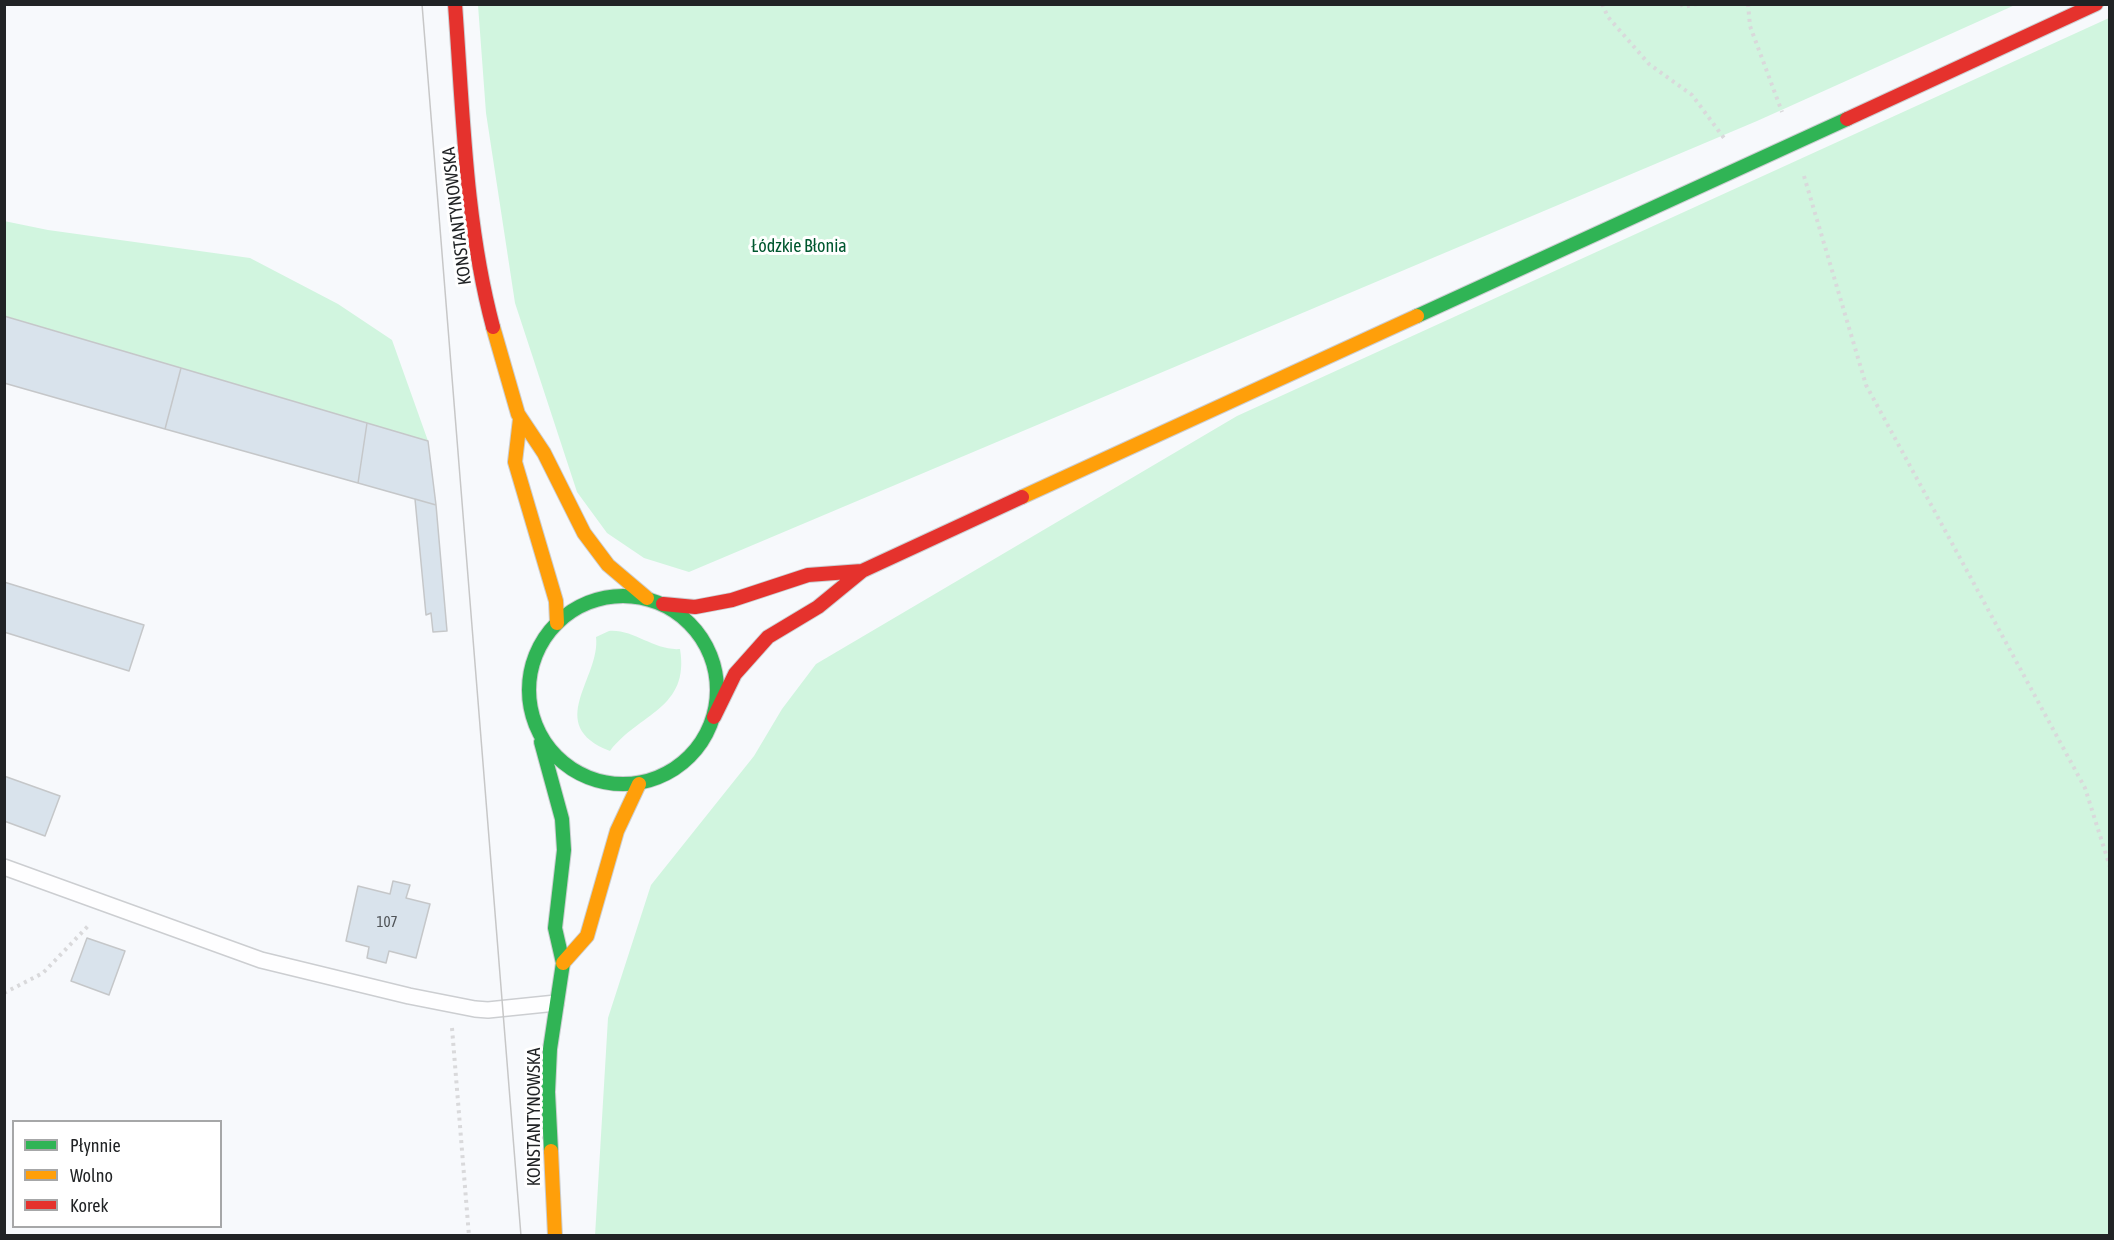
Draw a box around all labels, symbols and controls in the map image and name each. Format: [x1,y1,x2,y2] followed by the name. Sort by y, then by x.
[438,146,476,286] street label: KONSTANTYNOWSKA
[751,235,847,257] park label: Łódzkie Błonia
[376,913,398,931] house number: 107
[523,1048,545,1186] street label: KONSTANTYNOWSKA
[12,1120,222,1228] legend
[70,1135,121,1156] text: Płynnie
[70,1165,113,1186] text: Wolno
[70,1195,108,1216] text: Korek

